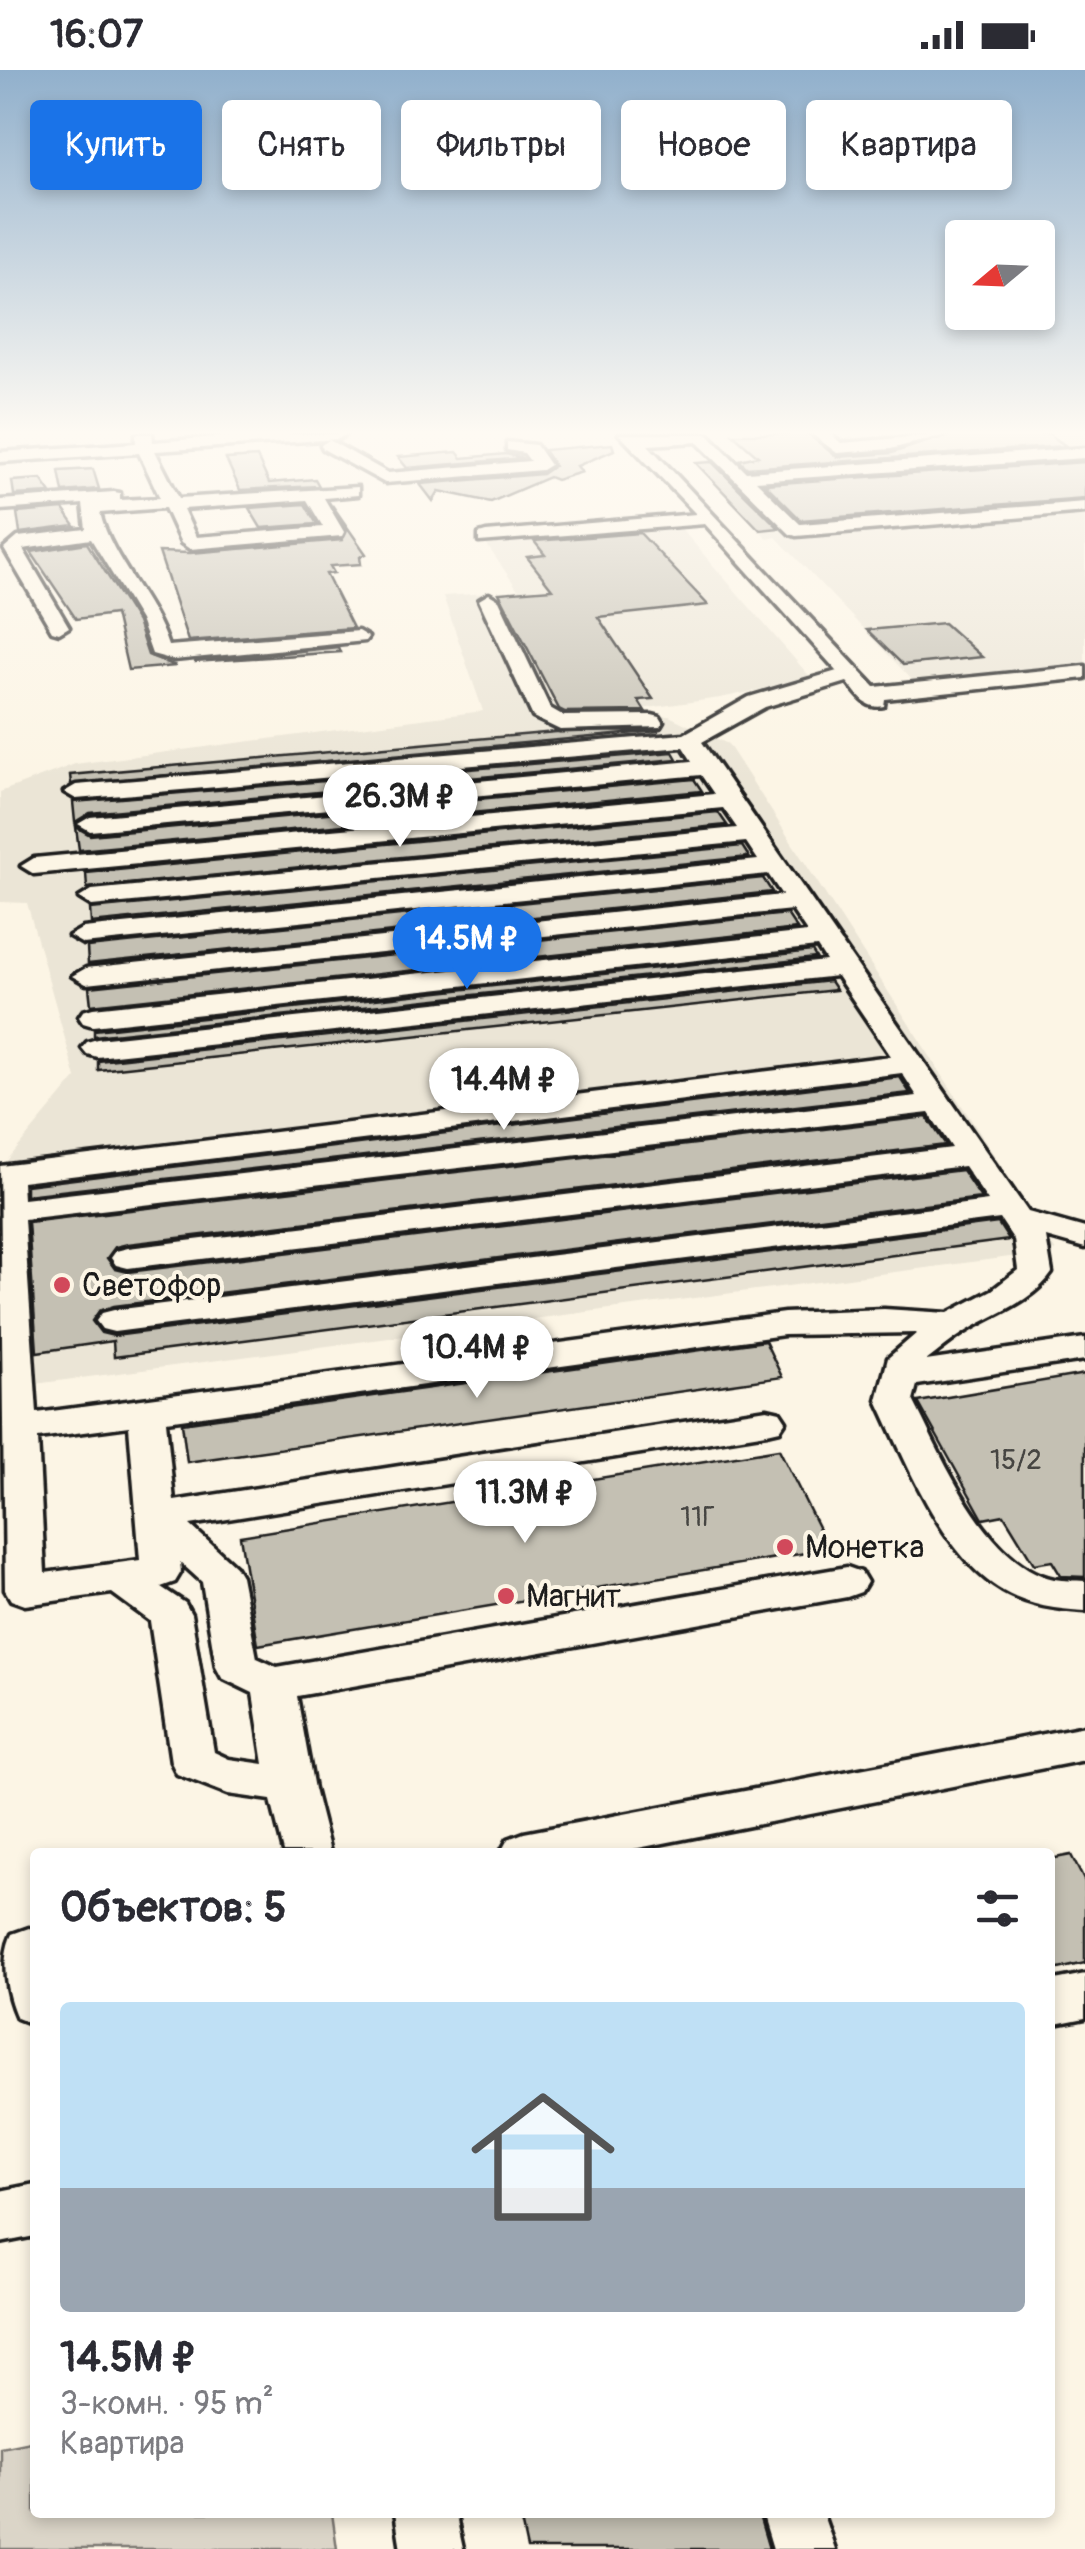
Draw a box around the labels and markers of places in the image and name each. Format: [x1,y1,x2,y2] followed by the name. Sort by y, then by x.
[308,765,492,850] pin: 26.3M ₽
[375,907,559,992] pin: 14.5M ₽
[412,1048,596,1133] pin: 14.4M ₽
[82,1266,221,1306] place label: Светофор
[51,1274,73,1296] marker: Светофор
[385,1316,569,1401] pin: 10.4M ₽
[433,1461,617,1546] pin: 11.3M ₽
[805,1528,924,1568] place label: Монетка
[774,1536,796,1558] marker: Монетка
[526,1577,621,1617] place label: Магнит
[495,1585,517,1607] marker: Магнит

